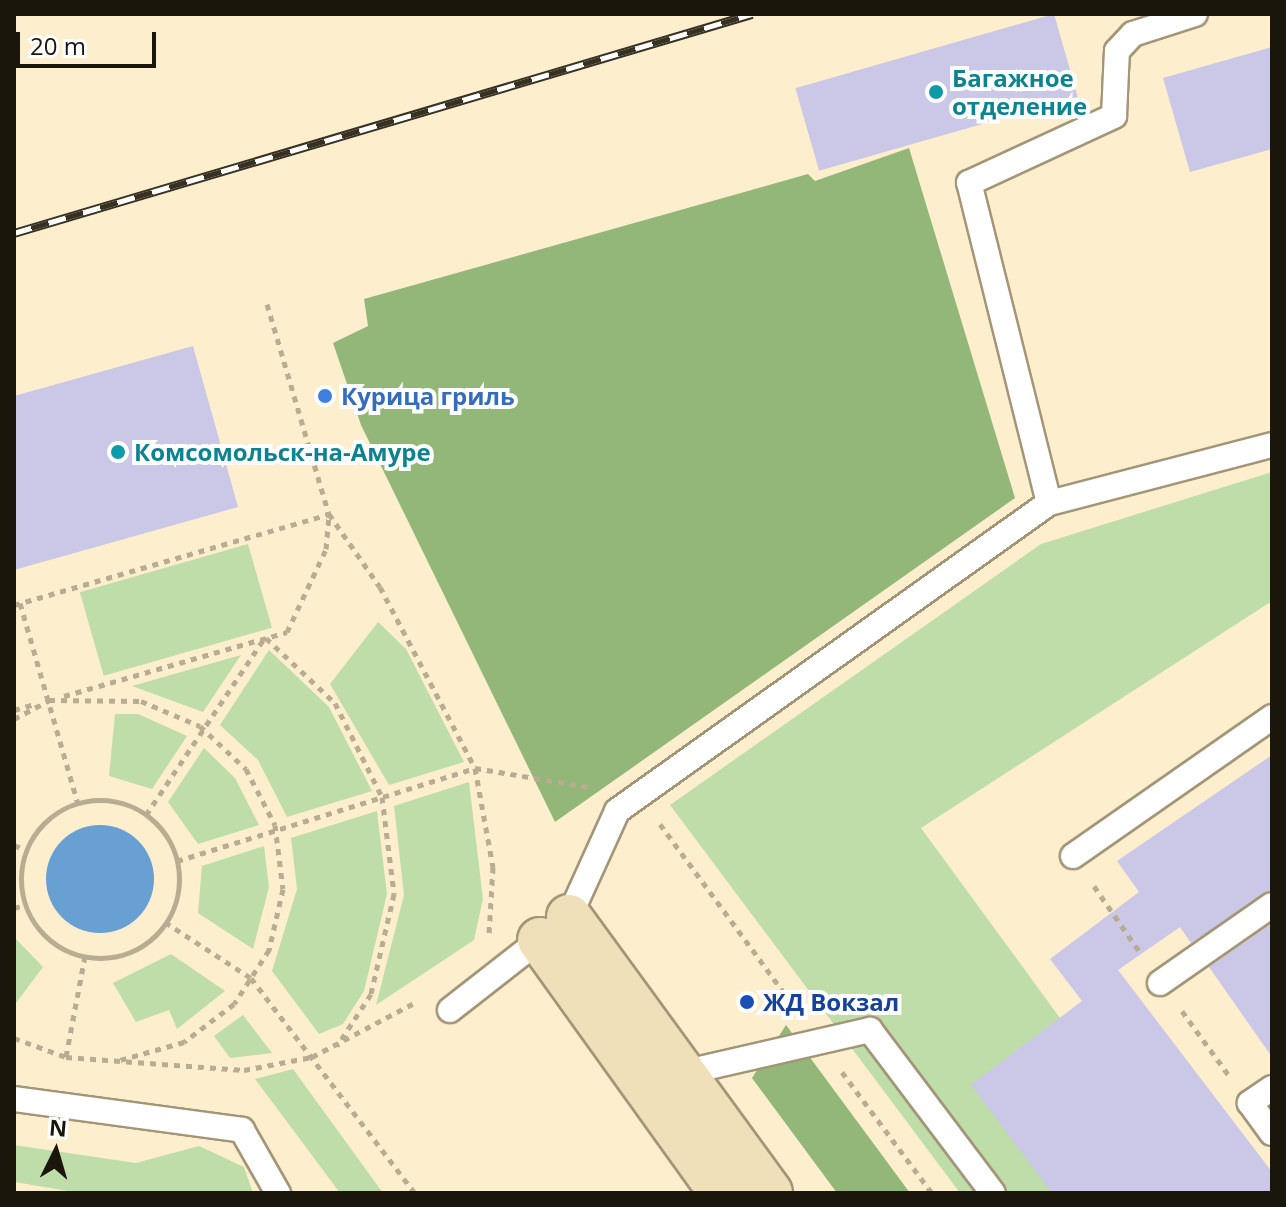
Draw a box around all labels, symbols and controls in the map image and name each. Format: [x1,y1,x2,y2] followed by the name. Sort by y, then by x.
[20,16,160,66] scale bar
[30,29,86,62] text: 20 m
[952,64,1087,120] place label: Багажное отделение
[927,83,945,101] marker: Багажное отделение
[341,382,515,410] place label: Курица гриль
[316,387,334,405] marker: Курица гриль
[134,438,431,466] place label: Комсомольск-на-Амуре
[109,443,127,461] marker: Комсомольск-на-Амуре
[763,988,899,1016] place label: ЖД Вокзал
[738,993,756,1011] marker: ЖД Вокзал
[16,1111,96,1191] north arrow
[48,1111,68,1143] text: N

